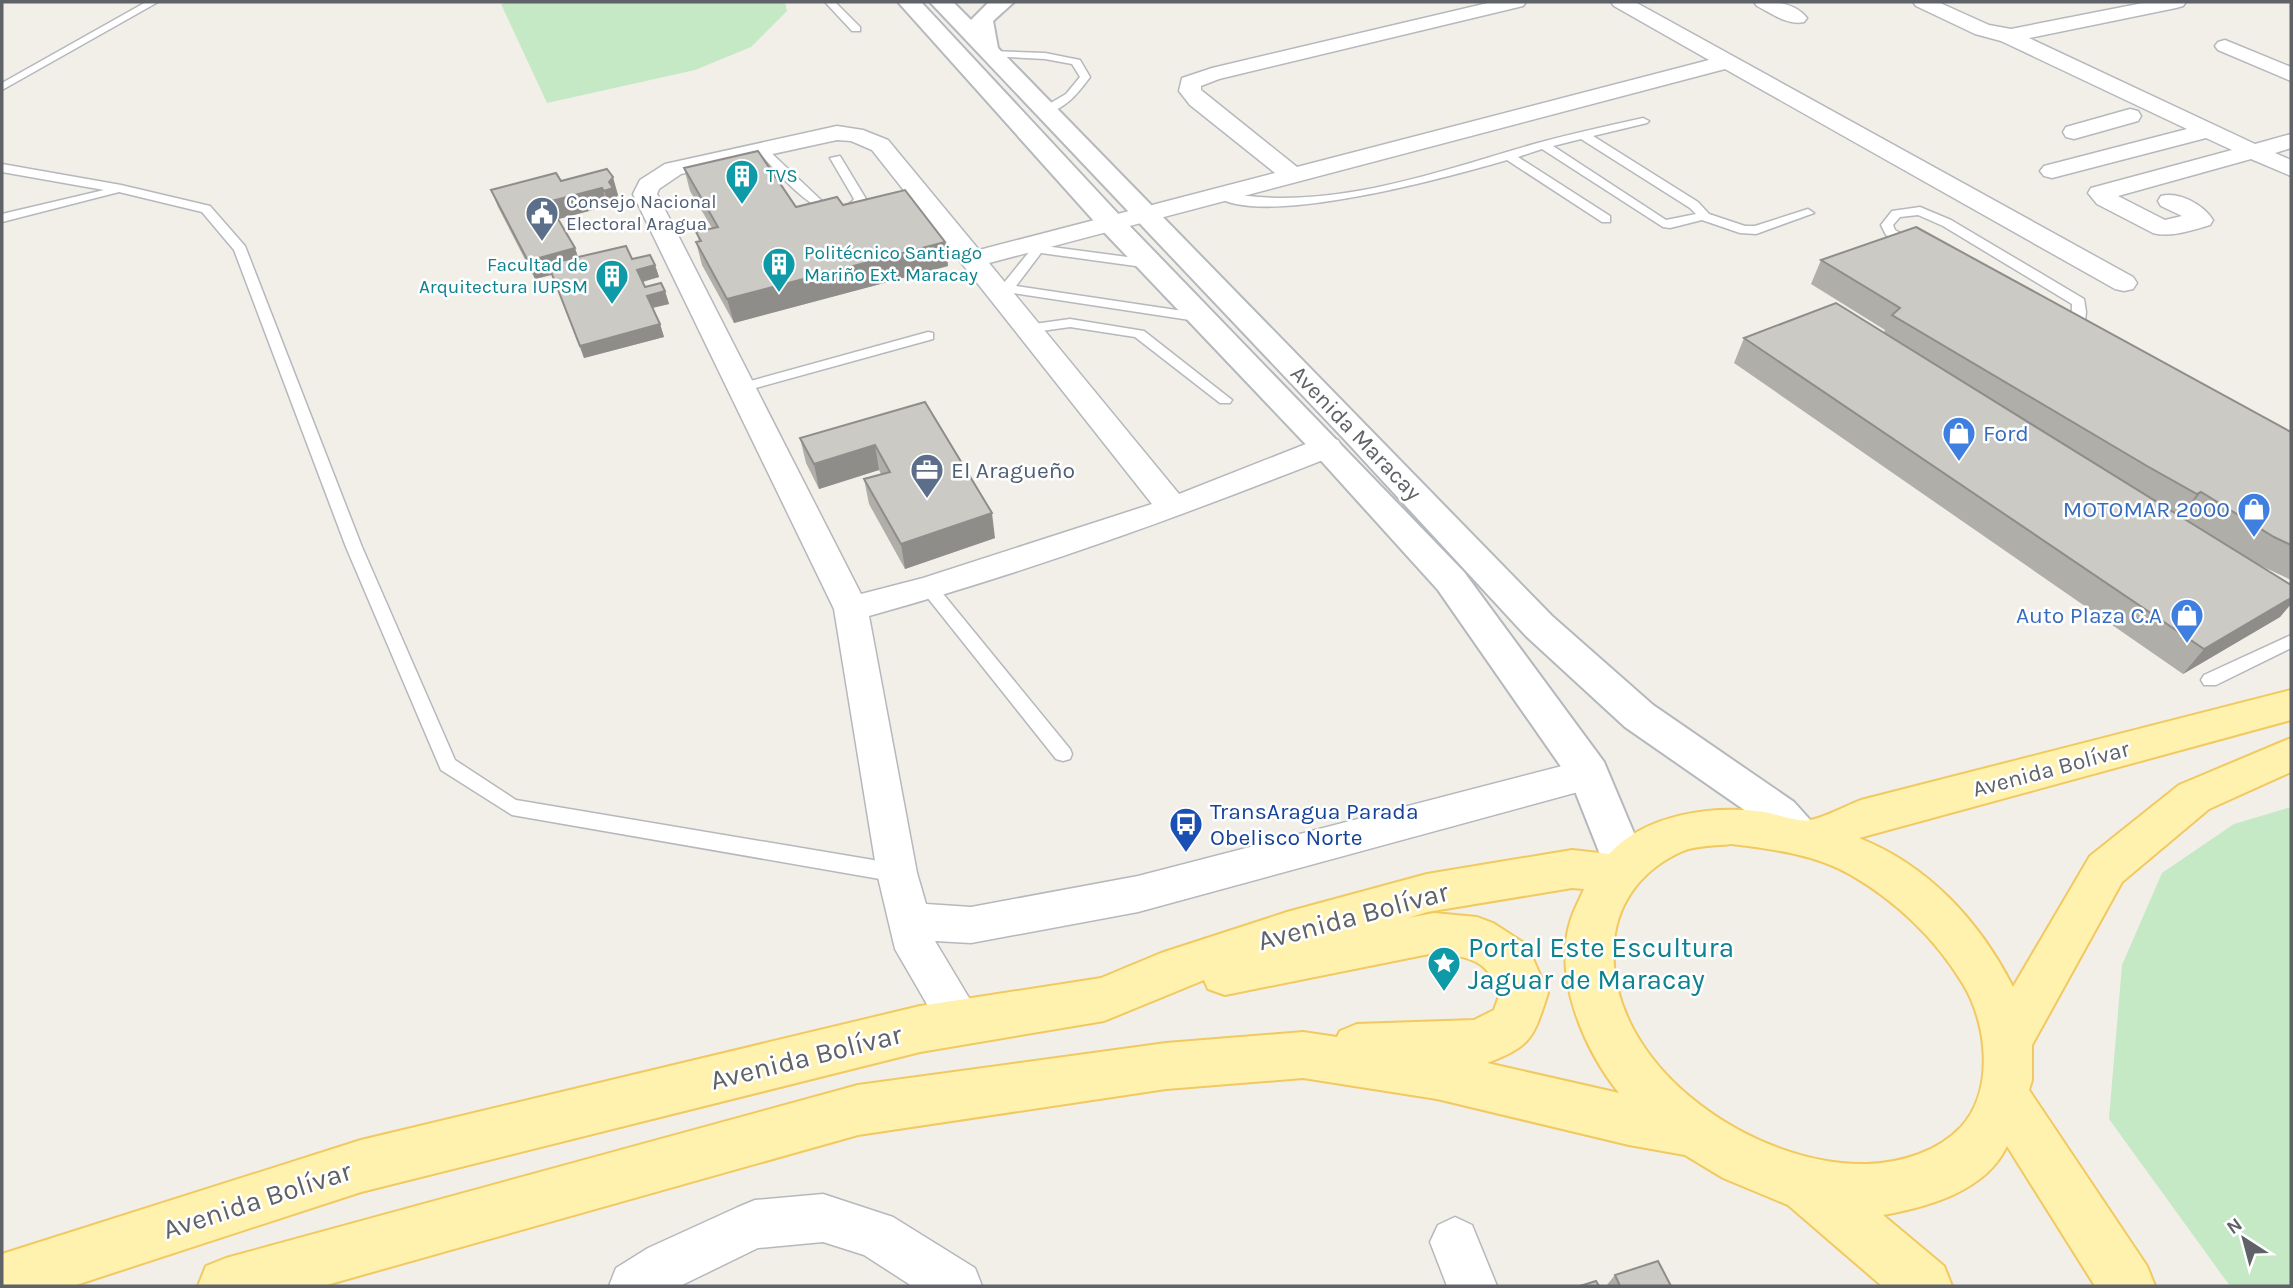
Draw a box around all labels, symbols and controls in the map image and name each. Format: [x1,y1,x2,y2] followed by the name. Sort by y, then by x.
[723,157,761,206] building icon: TVS
[766,165,798,187] place label: TVS
[566,191,717,235] place label: Consejo Nacional Electoral Aragua
[523,194,561,243] public building icon: Consejo Nacional Electoral Aragua
[804,242,982,286] place label: Politécnico Santiago Mariño Ext. Maracay
[760,245,798,294] building icon: Politécnico Santiago Mariño Ext. Maracay
[419,254,588,298] place label: Facultad de Arquitectura IUPSM
[593,257,631,306] building icon: Facultad de Arquitectura IUPSM
[1285,360,1427,506] street label: Avenida Maracay
[1940,414,1978,463] shop icon: Ford
[1983,420,2029,447] place label: Ford
[908,451,946,500] office icon: El Aragueño
[951,457,1075,484] place label: El Aragueño
[2235,490,2273,539] shop icon: MOTOMAR 2000
[2063,496,2230,523] place label: MOTOMAR 2000
[2168,596,2206,645] shop icon: Auto Plaza C.A
[2016,602,2162,629] place label: Auto Plaza C.A
[1970,735,2133,803] street label: Avenida Bolívar
[1210,798,1419,851] place label: TransAragua Parada Obelisco Norte
[1167,805,1205,854] bus stop icon: TransAragua Parada Obelisco Norte
[1254,874,1453,957] street label: Avenida Bolívar
[1468,931,1734,996] place label: Portal Este Escultura Jaguar de Maracay
[1425,944,1463,993] place icon: Portal Este Escultura Jaguar de Maracay
[707,1017,906,1097] street label: Avenida Bolívar
[159,1154,356,1246] street label: Avenida Bolívar
[2209,1204,2279,1274] north arrow
[2223,1213,2247,1239] text: N

